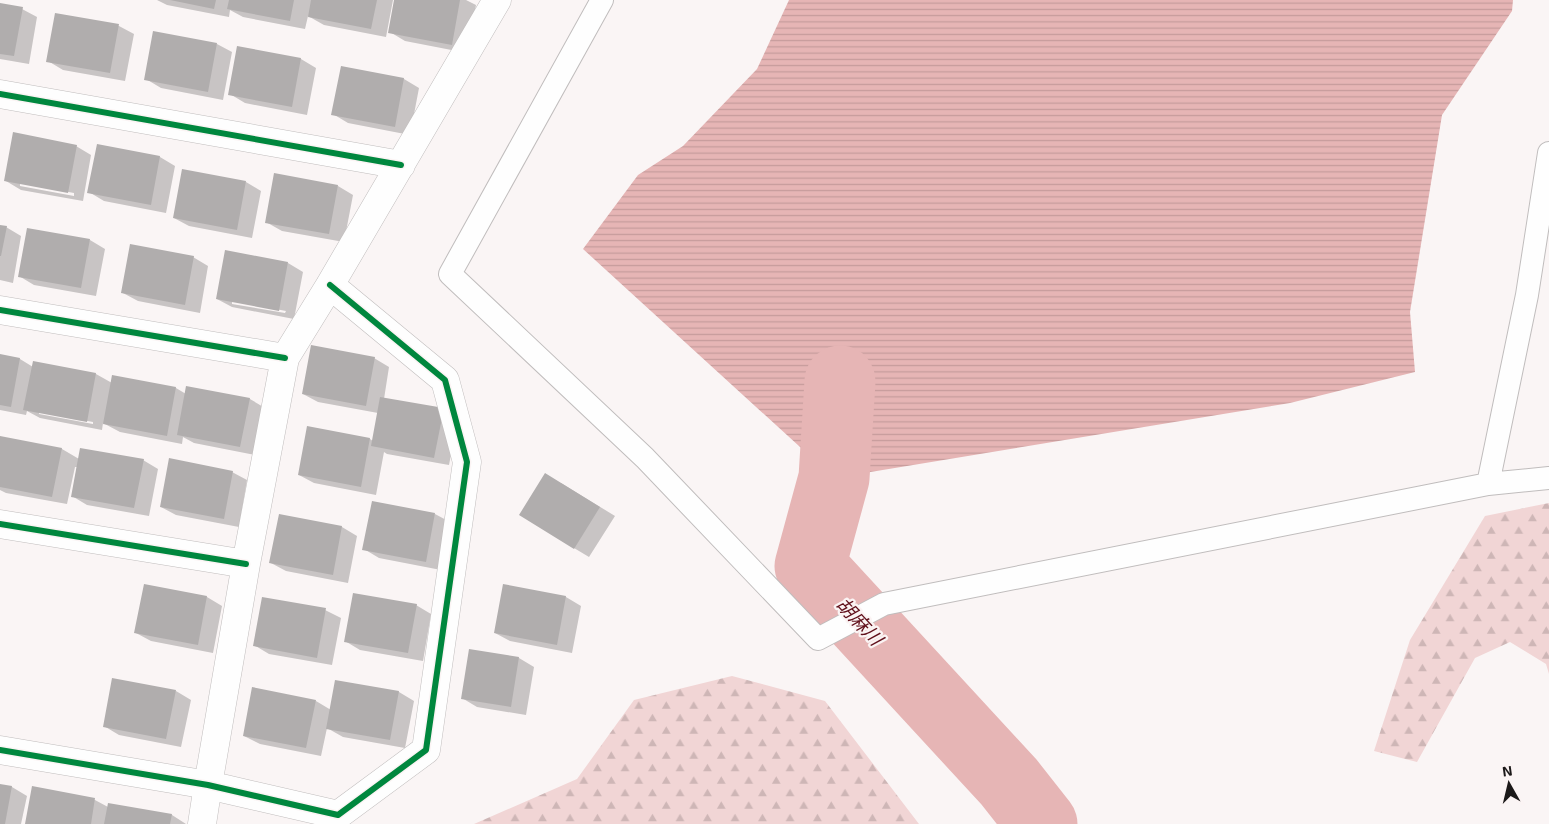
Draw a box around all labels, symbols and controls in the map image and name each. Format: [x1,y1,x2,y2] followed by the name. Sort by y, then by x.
[832,592,889,651] water label: 胡麻川
[1484,759,1534,809] north arrow
[1501,762,1513,780] text: N

